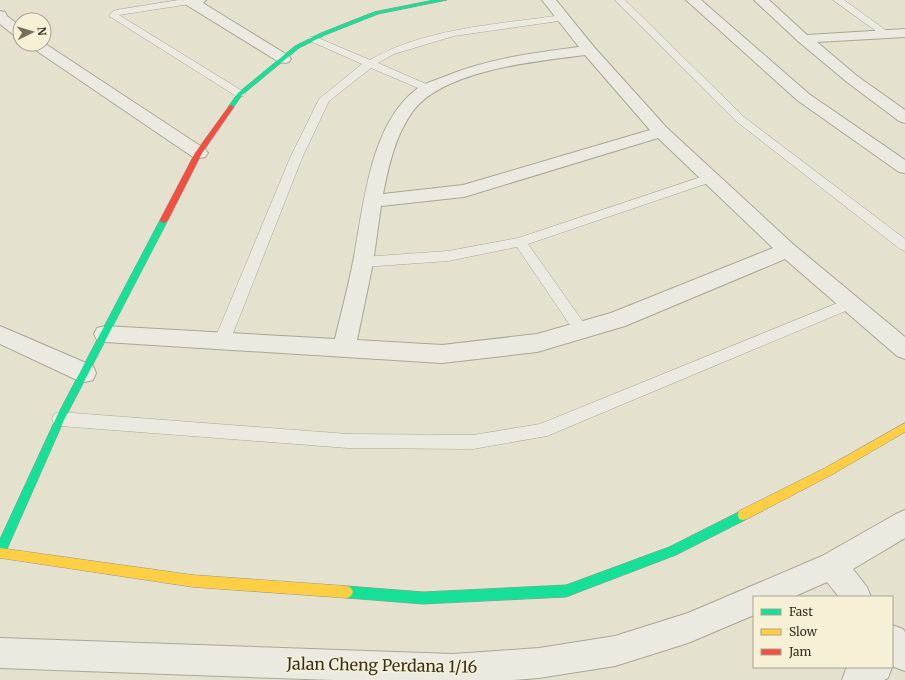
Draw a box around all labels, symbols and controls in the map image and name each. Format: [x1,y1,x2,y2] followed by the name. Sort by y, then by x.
[12,12,52,52] north arrow
[35,26,49,36] text: N
[753,596,893,668] legend
[789,604,813,619] text: Fast
[789,624,818,639] text: Slow
[788,644,812,659] text: Jam
[285,653,478,677] street label: Jalan Cheng Perdana 1/16

